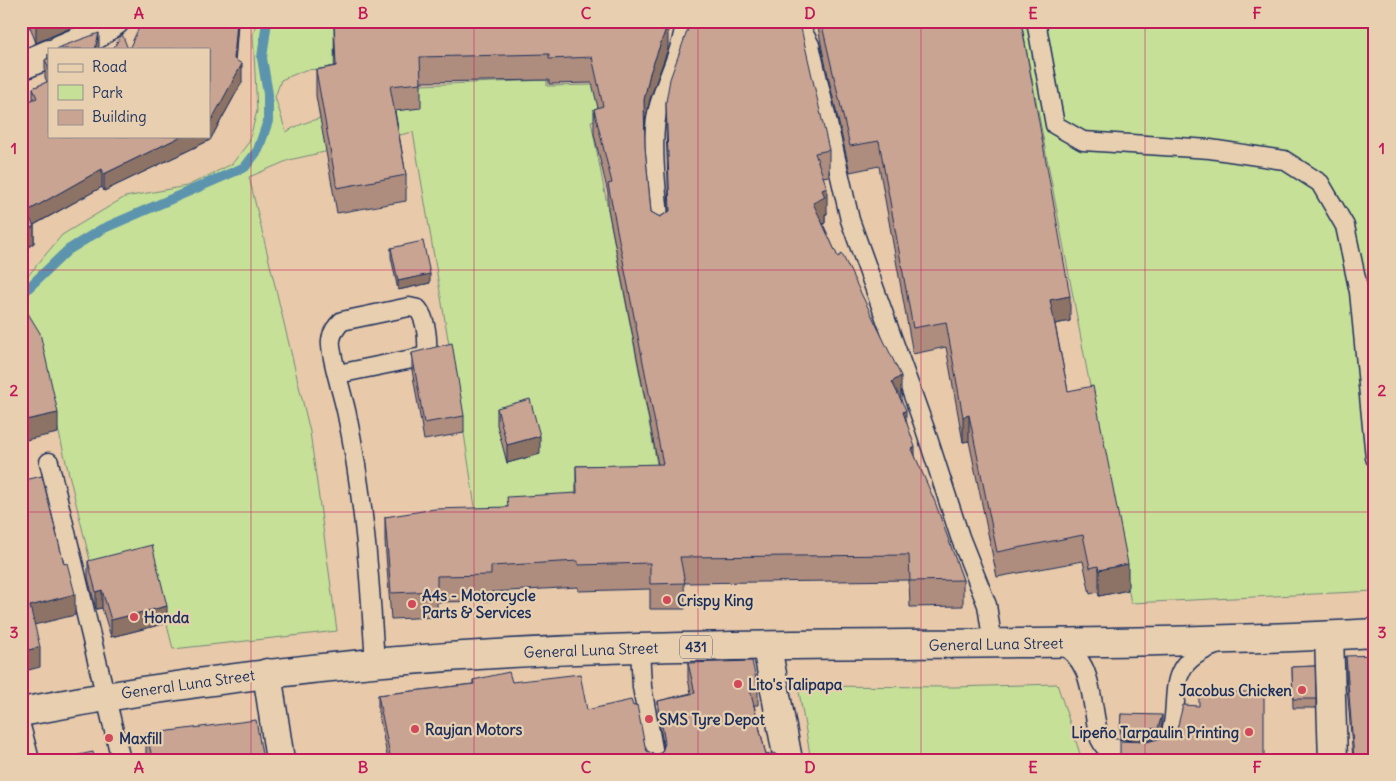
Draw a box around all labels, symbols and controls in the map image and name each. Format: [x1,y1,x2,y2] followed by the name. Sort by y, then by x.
[134,3,144,23] text: A
[358,3,369,23] text: B
[581,3,592,23] text: C
[804,3,816,23] text: D
[1028,3,1038,23] text: E
[1252,3,1262,23] text: F
[48,48,210,138] legend
[92,57,127,76] text: Road
[92,83,123,102] text: Park
[92,107,147,126] text: Building
[11,138,17,158] text: 1
[1379,138,1385,158] text: 1
[10,380,19,400] text: 2
[1378,380,1387,400] text: 2
[422,586,536,622] place label: A4s - Motorcycle Parts & Services
[677,591,753,611] place label: Crispy King
[661,594,673,606] marker: Crispy King
[406,598,418,610] marker: A4s - Motorcycle Parts & Services
[144,608,190,627] place label: Honda
[128,611,140,623] marker: Honda
[9,622,19,642] text: 3
[1377,622,1387,642] text: 3
[928,633,1064,655] street label: General Luna Street
[680,636,712,659] road number: 431
[523,638,659,662] street label: General Luna Street
[120,665,256,703] street label: General Luna Street
[748,675,843,695] place label: Lito's Talipapa
[732,678,744,690] marker: Lito's Talipapa
[1179,681,1292,700] place label: Jacobus Chicken
[1296,684,1308,696] marker: Jacobus Chicken
[659,710,766,730] place label: SMS Tyre Depot
[643,713,655,725] marker: SMS Tyre Depot
[425,720,523,740] place label: Rayjan Motors
[409,723,421,735] marker: Rayjan Motors
[1071,723,1239,743] place label: Lipeño Tarpaulin Printing
[1243,726,1255,738] marker: Lipeño Tarpaulin Printing
[119,729,162,748] place label: Maxfill
[103,732,115,744] marker: Maxfill
[134,757,144,777] text: A
[358,757,369,777] text: B
[581,757,592,777] text: C
[804,757,816,777] text: D
[1028,757,1038,777] text: E
[1252,757,1262,777] text: F

